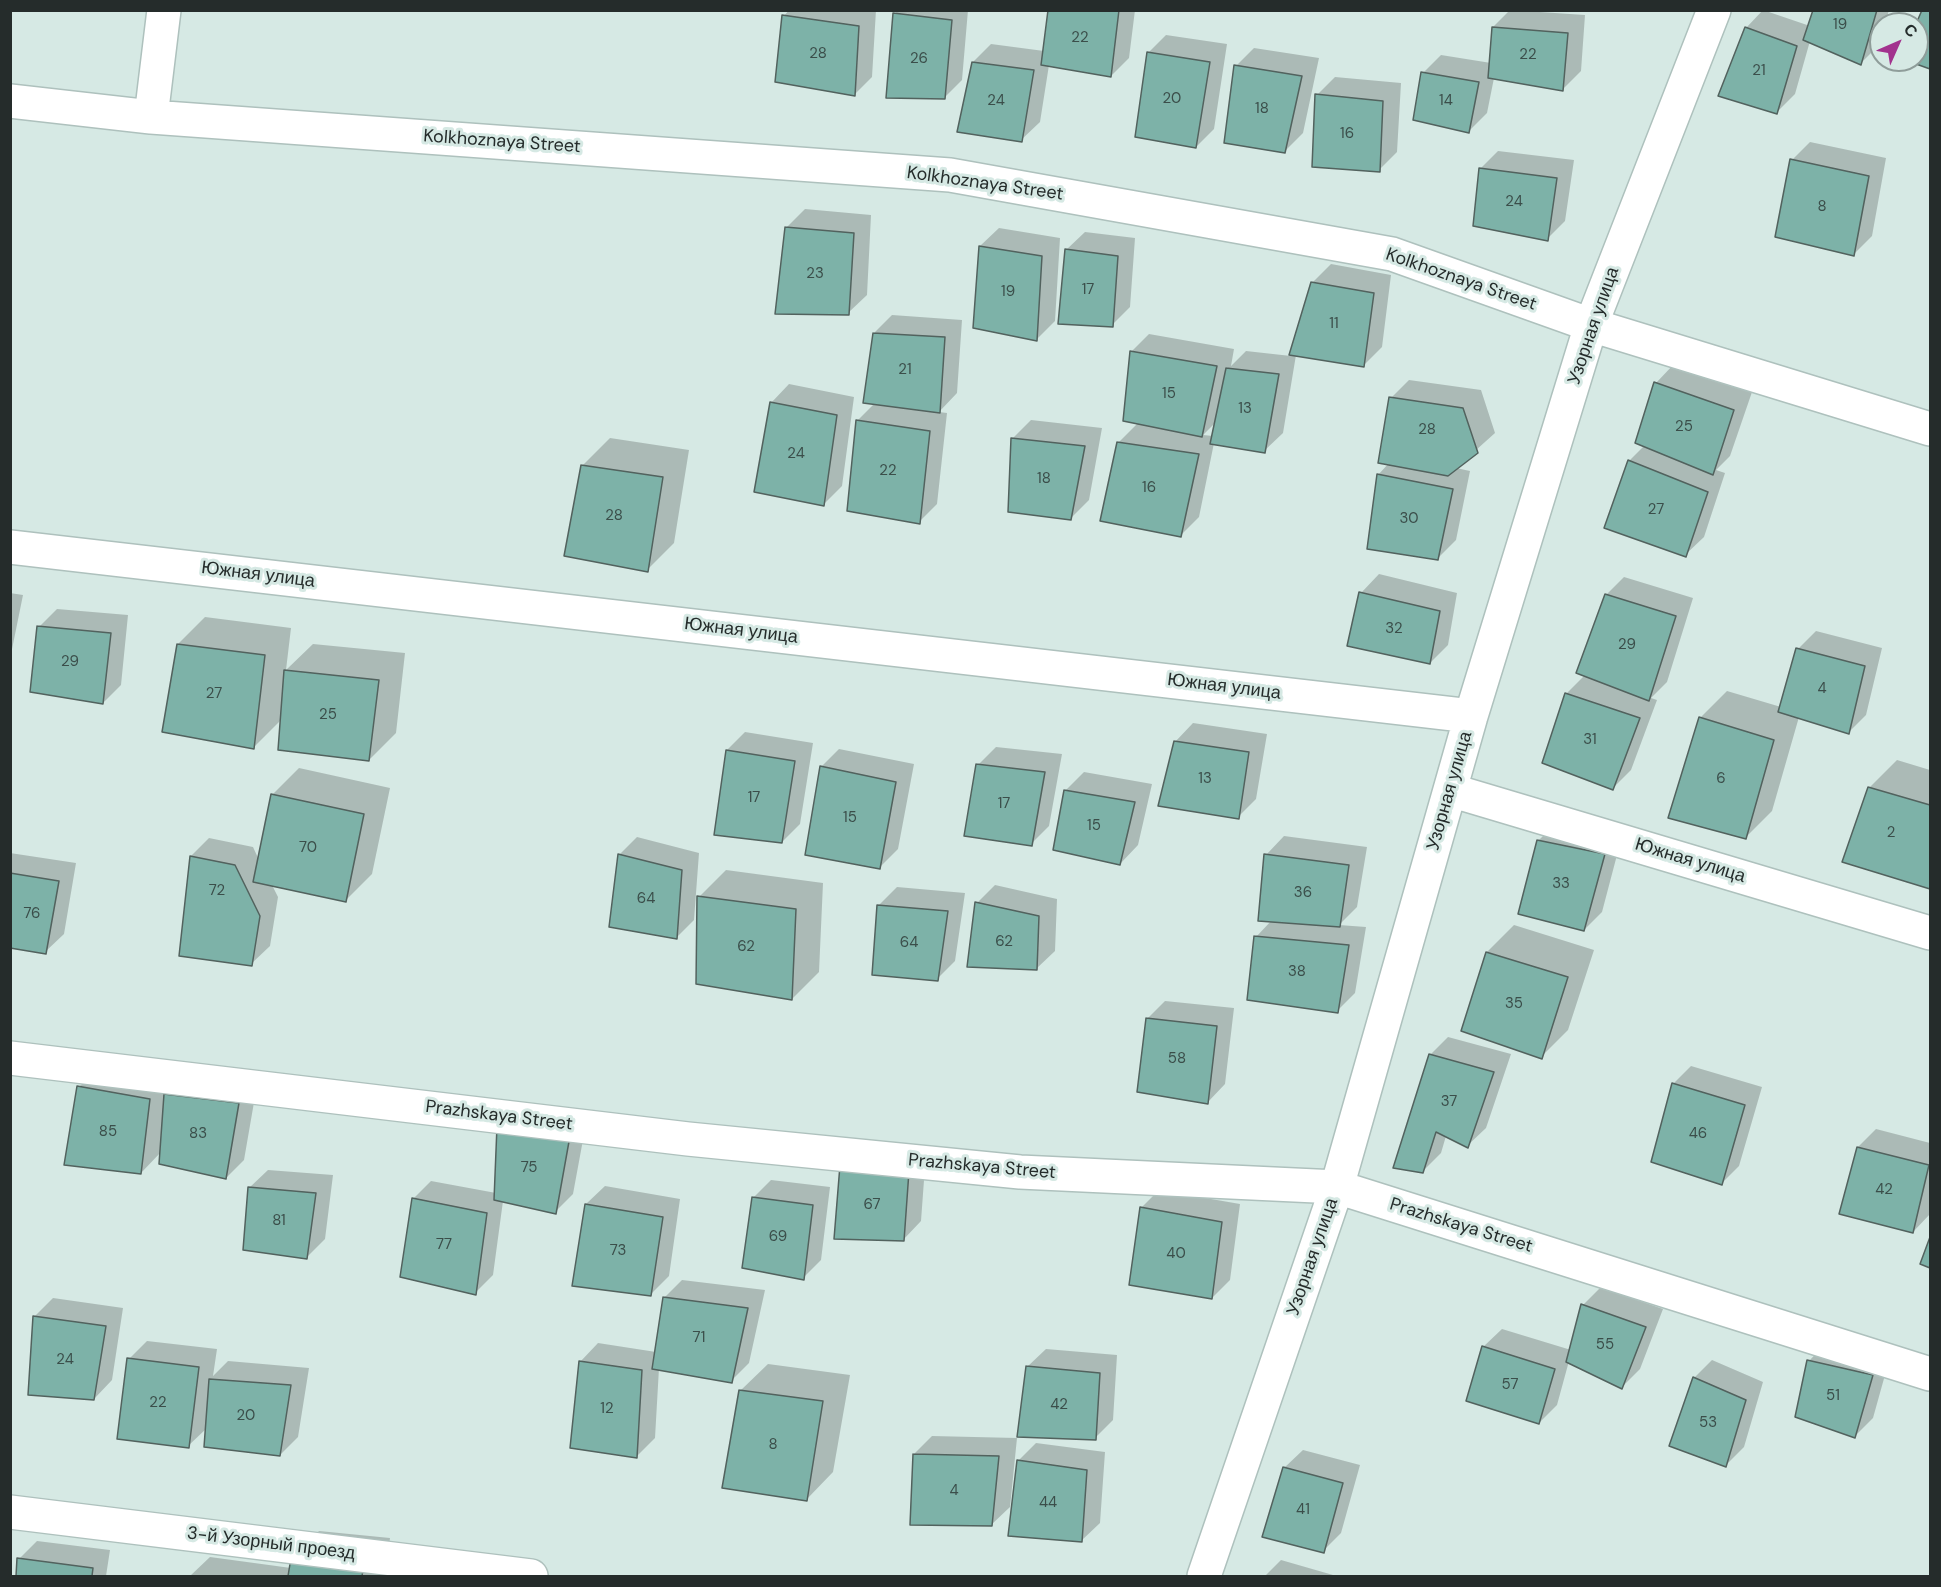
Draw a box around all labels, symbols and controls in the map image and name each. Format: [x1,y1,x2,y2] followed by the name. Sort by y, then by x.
[1869,12,1929,72] north arrow
[1833,16,1847,34] house number: 19
[1899,19,1922,42] text: С
[1071,29,1089,47] house number: 22
[809,45,827,63] house number: 28
[1519,46,1537,64] house number: 22
[910,50,928,68] house number: 26
[1752,62,1766,80] house number: 21
[1163,90,1181,108] house number: 20
[987,92,1005,110] house number: 24
[1439,92,1453,110] house number: 14
[1255,100,1269,118] house number: 18
[1340,125,1354,143] house number: 16
[423,126,581,158] street label: Kolkhoznaya Street
[905,162,1065,206] street label: Kolkhoznaya Street
[1505,193,1523,211] house number: 24
[1817,198,1827,216] house number: 8
[1383,244,1539,316] street label: Kolkhoznaya Street
[806,265,824,283] house number: 23
[1564,265,1624,387] street label: Узорная улица
[1082,281,1094,299] house number: 17
[1001,283,1015,301] house number: 19
[1329,315,1339,333] house number: 11
[898,361,912,379] house number: 21
[1162,385,1176,403] house number: 15
[1238,400,1252,418] house number: 13
[1675,418,1693,436] house number: 25
[1418,421,1436,439] house number: 28
[787,445,805,463] house number: 24
[879,462,897,480] house number: 22
[1037,470,1051,488] house number: 18
[1142,479,1156,497] house number: 16
[1648,501,1664,519] house number: 27
[605,507,623,525] house number: 28
[1399,510,1419,528] house number: 30
[200,557,316,593] street label: Южная улица
[683,613,799,649] street label: Южная улица
[1385,620,1403,638] house number: 32
[1618,636,1636,654] house number: 29
[61,653,79,671] house number: 29
[1166,669,1282,705] street label: Южная улица
[1817,680,1827,698] house number: 4
[206,685,222,703] house number: 27
[319,706,337,724] house number: 25
[1423,729,1477,853] street label: Узорная улица
[1583,731,1597,749] house number: 31
[1198,770,1212,788] house number: 13
[1716,770,1726,788] house number: 6
[748,789,760,807] house number: 17
[998,795,1010,813] house number: 17
[843,809,857,827] house number: 15
[1087,817,1101,835] house number: 15
[1887,824,1895,842] house number: 2
[1632,834,1748,888] street label: Южная улица
[299,839,317,857] house number: 70
[1552,875,1570,893] house number: 33
[209,882,225,900] house number: 72
[1294,884,1312,902] house number: 36
[637,890,655,908] house number: 64
[23,905,41,923] house number: 76
[995,933,1013,951] house number: 62
[900,934,918,952] house number: 64
[737,938,755,956] house number: 62
[1288,963,1306,981] house number: 38
[1505,995,1523,1013] house number: 35
[1168,1050,1186,1068] house number: 58
[1441,1093,1457,1111] house number: 37
[424,1096,574,1136] street label: Prazhskaya Street
[99,1123,117,1141] house number: 85
[189,1125,207,1143] house number: 83
[1689,1125,1707,1143] house number: 46
[907,1150,1057,1184] street label: Prazhskaya Street
[521,1159,537,1177] house number: 75
[1875,1181,1893,1199] house number: 42
[1387,1194,1535,1258] street label: Prazhskaya Street
[863,1196,881,1214] house number: 67
[1283,1196,1343,1318] street label: Узорная улица
[272,1212,286,1230] house number: 81
[769,1228,787,1246] house number: 69
[436,1236,452,1254] house number: 77
[610,1242,626,1260] house number: 73
[1166,1245,1186,1263] house number: 40
[693,1329,705,1347] house number: 71
[1596,1336,1614,1354] house number: 55
[56,1351,74,1369] house number: 24
[1502,1376,1518,1394] house number: 57
[1826,1387,1840,1405] house number: 51
[149,1394,167,1412] house number: 22
[1050,1396,1068,1414] house number: 42
[600,1400,614,1418] house number: 12
[237,1407,255,1425] house number: 20
[1699,1414,1717,1432] house number: 53
[768,1436,778,1454] house number: 8
[949,1482,959,1500] house number: 4
[1039,1494,1057,1512] house number: 44
[1296,1501,1310,1519] house number: 41
[186,1523,356,1565] street label: 3-й Узорный проезд

